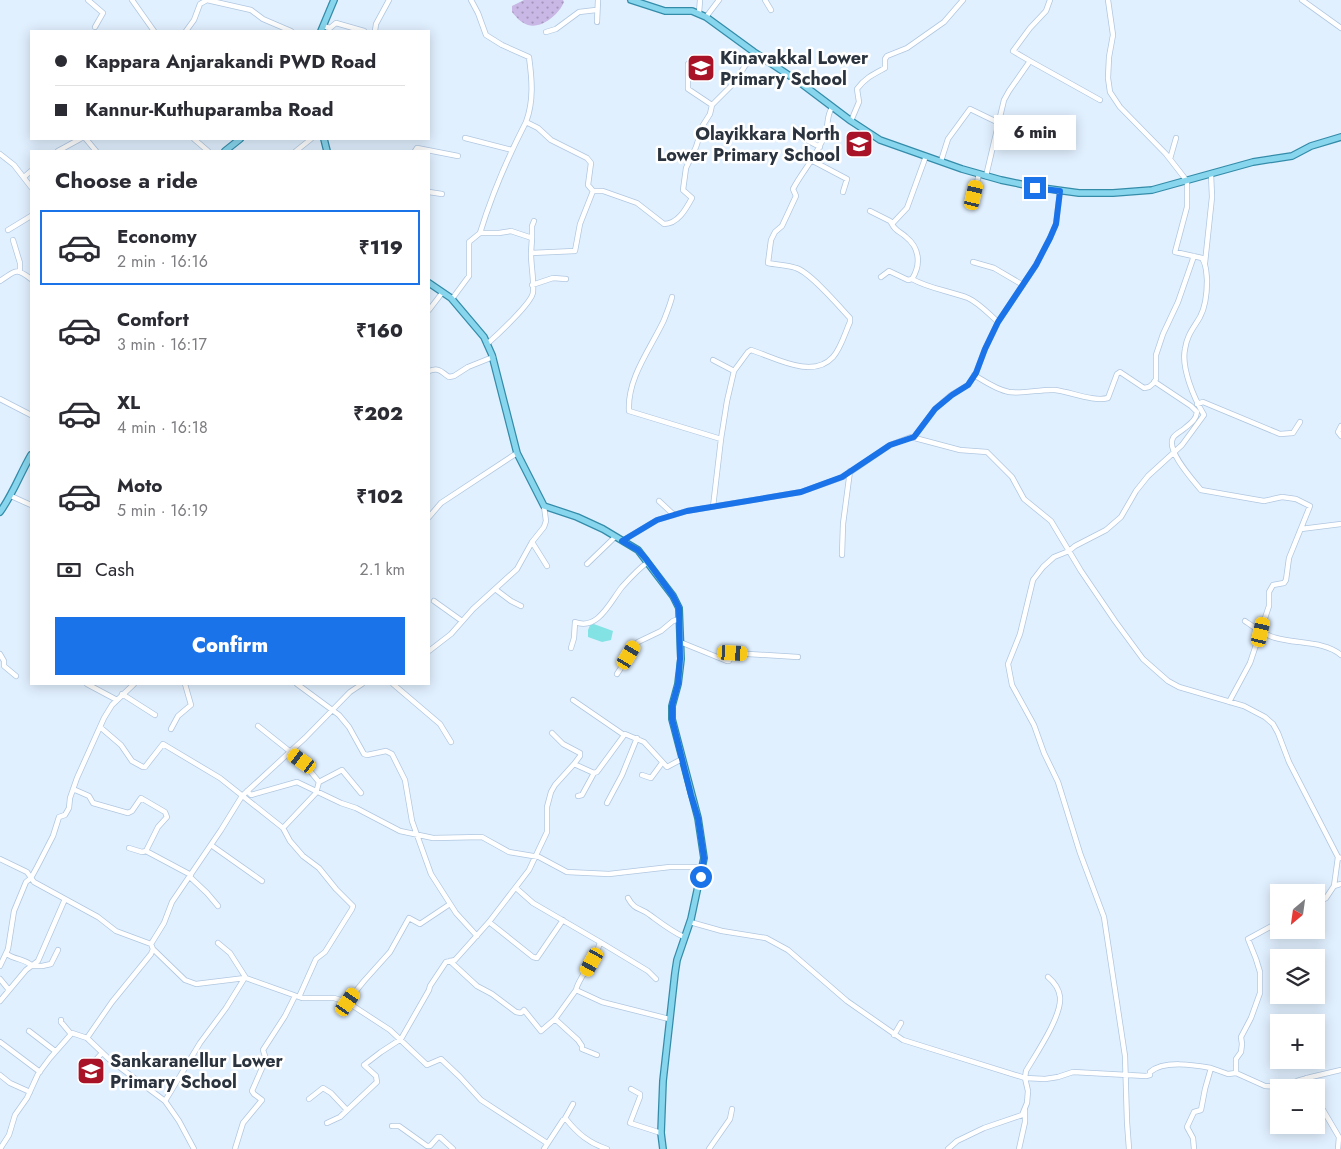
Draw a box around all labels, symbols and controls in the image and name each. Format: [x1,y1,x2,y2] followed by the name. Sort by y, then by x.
[720,45,869,92] place label: Kinavakkal Lower Primary School
[85,48,376,75] text: Kappara Anjarakandi PWD Road
[686,53,716,83] school or university icon: Kinavakkal Lower Primary School
[85,96,333,123] text: Kannur-Kuthuparamba Road
[994,116,1076,150] callout: 6 min
[657,121,840,168] place label: Olayikkara North Lower Primary School
[1013,121,1057,144] text: 6 min
[844,129,874,159] school or university icon: Olayikkara North Lower Primary School
[55,164,198,196] text: Choose a ride
[1024,177,1046,199] route end
[963,179,984,211] car
[117,223,197,250] text: Economy
[57,225,102,270] icon: car
[359,234,403,261] text: ₹119
[117,250,208,273] text: 2 min · 16:16
[117,306,189,333] text: Comfort
[57,308,102,353] icon: car
[356,317,403,344] text: ₹160
[117,333,207,356] text: 3 min · 16:17
[117,389,140,416] text: XL
[57,391,102,436] icon: car
[353,400,403,427] text: ₹202
[117,416,208,439] text: 4 min · 16:18
[117,472,162,499] text: Moto
[57,474,102,519] icon: car
[356,483,403,510] text: ₹102
[117,499,208,522] text: 5 min · 16:19
[55,556,83,584] icon: cash
[95,556,135,583] text: Cash
[360,558,405,581] text: 2.1 km
[1250,616,1271,648] car
[55,617,405,675] button: Confirm
[614,638,643,672] car
[717,645,748,661] car
[285,746,318,776] car
[690,866,712,888] route start
[1270,884,1325,939] north arrow
[1270,884,1325,1134] map controls
[578,945,605,979] car
[1270,949,1325,1004] button: layers
[333,985,362,1019] car
[1270,1014,1325,1069] button: +
[110,1048,284,1095] place label: Sankaranellur Lower Primary School
[76,1056,106,1086] school or university icon: Sankaranellur Lower Primary School
[1270,1079,1325,1134] button: −

